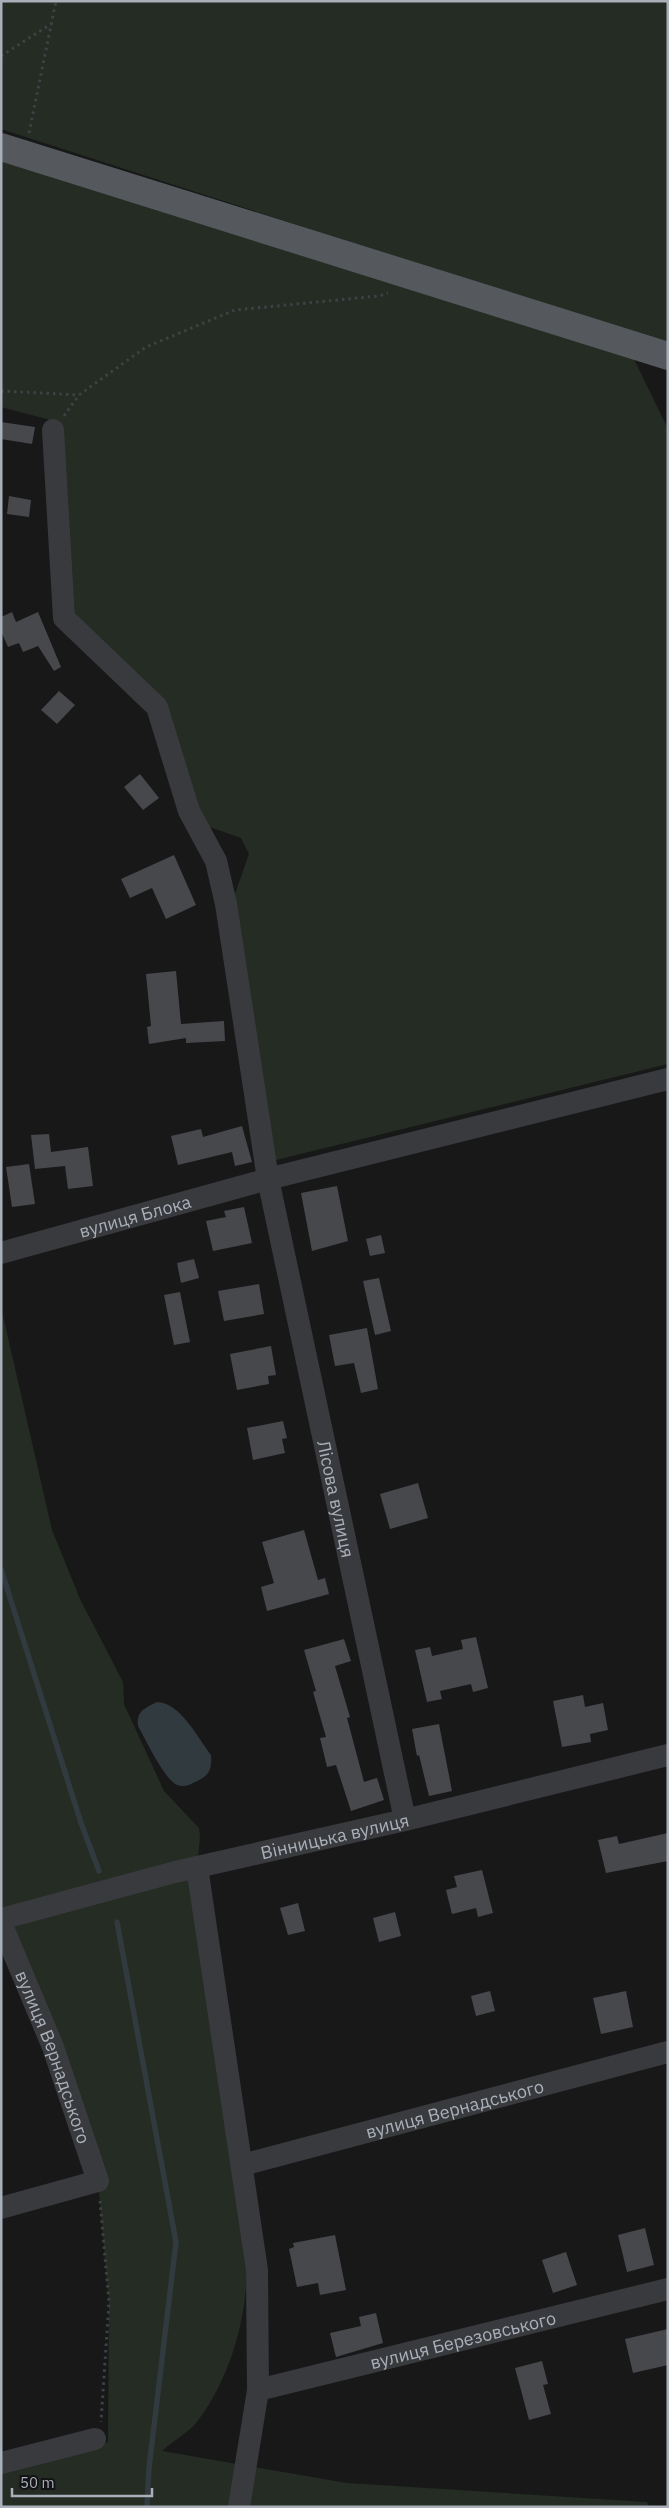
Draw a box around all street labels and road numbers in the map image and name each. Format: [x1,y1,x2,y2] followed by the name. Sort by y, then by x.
[76,1189,194,1242] street label: вулиця Блока
[313,1438,360,1560] street label: Лісова вулиця
[258,1808,411,1864] street label: Вінницька вулиця
[11,1967,96,2147] street label: вулиця Вернадського
[363,2074,546,2143] street label: вулиця Вернадського
[368,2306,558,2374] street label: вулиця Березовського

